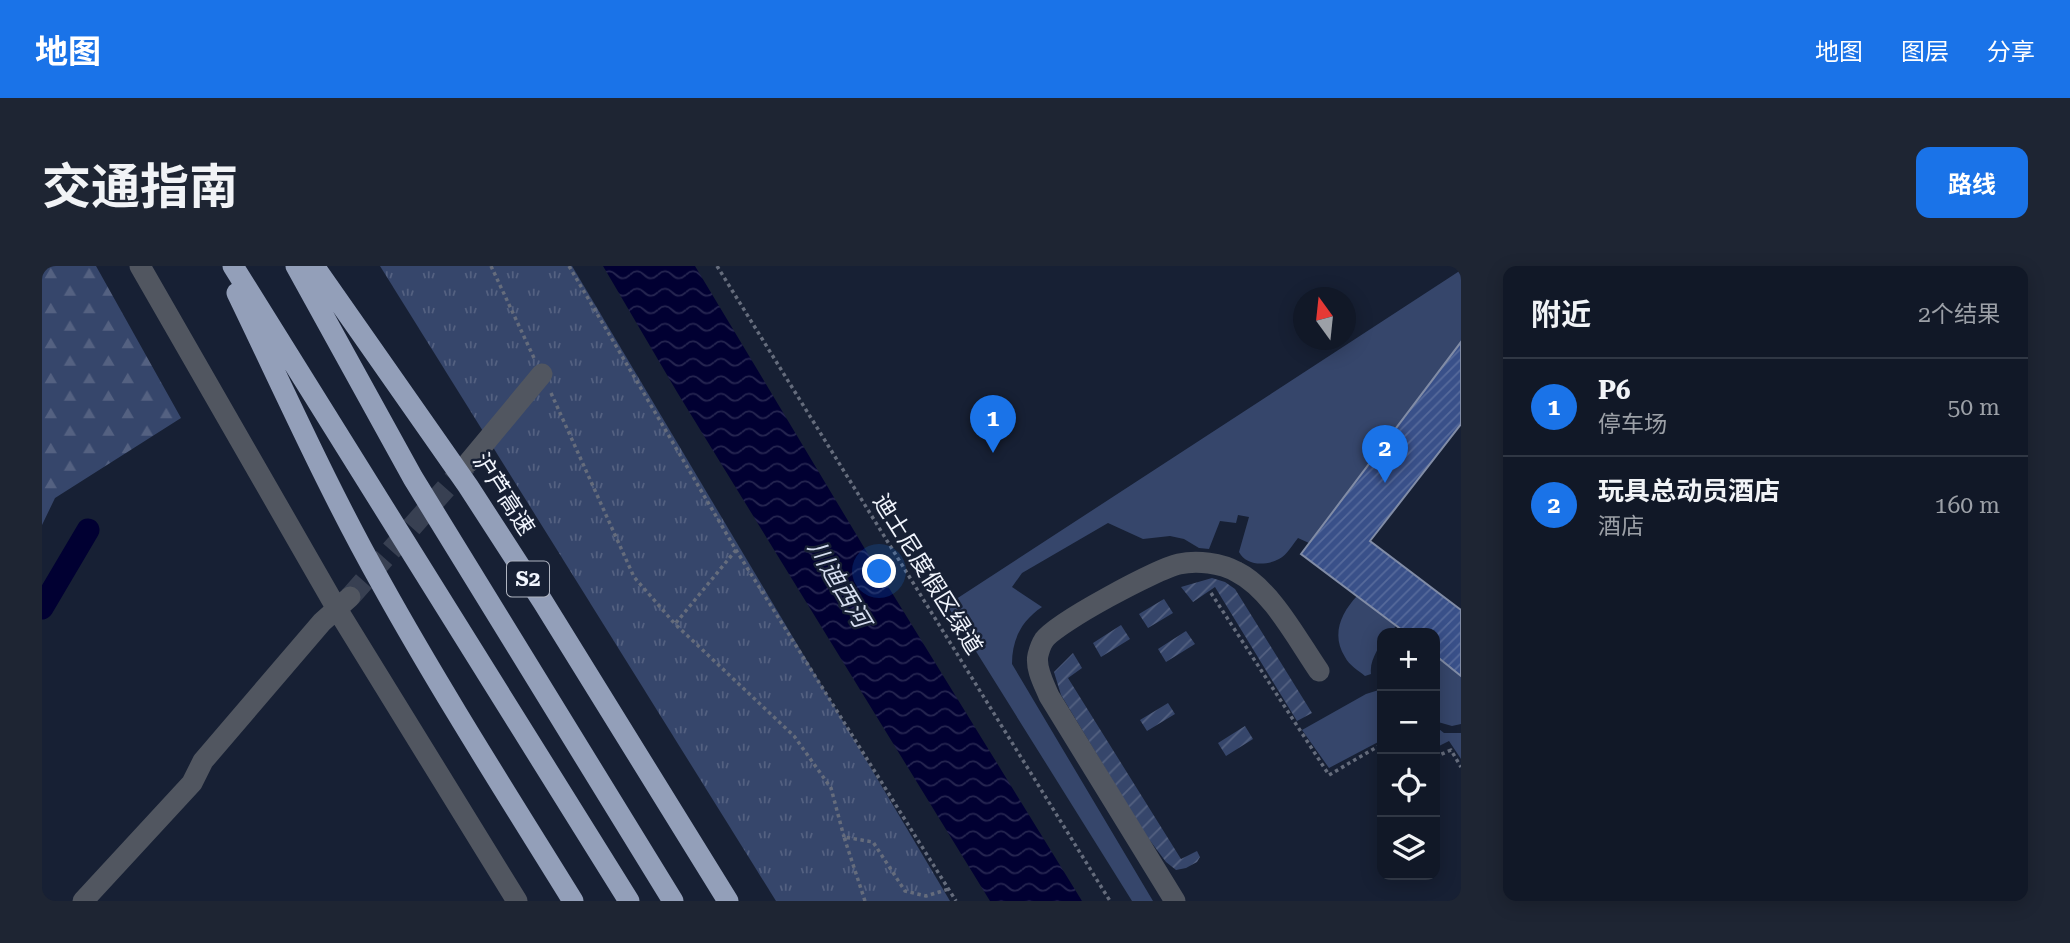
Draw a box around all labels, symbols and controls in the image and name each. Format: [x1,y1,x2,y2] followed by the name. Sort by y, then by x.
[35,32,101,71] text: 地图
[1815,38,1863,66] text: 地图
[1901,38,1949,66] text: 图层
[1987,38,2035,66] text: 分享
[1916,147,2028,218] button: 路线
[42,159,238,216] text: 交通指南
[1293,287,1356,350] north arrow
[1531,297,1591,332] text: 附近
[1918,301,2000,328] text: 2个结果
[1598,375,1631,405] text: P6
[1548,394,1560,421] text: 1
[1947,394,2000,421] text: 50 m
[970,395,1016,453] pin: 1
[1598,411,1667,438] text: 停车场
[1362,425,1408,483] pin: 2
[467,448,540,540] street label: 沪芦高速
[1598,476,1780,506] text: 玩具总动员酒店
[867,489,988,659] street label: 迪士尼度假区绿道
[1548,492,1560,519] text: 2
[1935,492,2000,519] text: 160 m
[1598,513,1644,540] text: 酒店
[802,536,878,636] water label: 川迪西河
[862,554,896,588] your location
[507,562,549,596] road number: S2
[1377,628,1440,880] map controls
[1377,628,1440,691] button: +
[1377,691,1440,754] button: −
[1377,754,1440,817] button: locate
[1377,817,1440,880] button: layers

